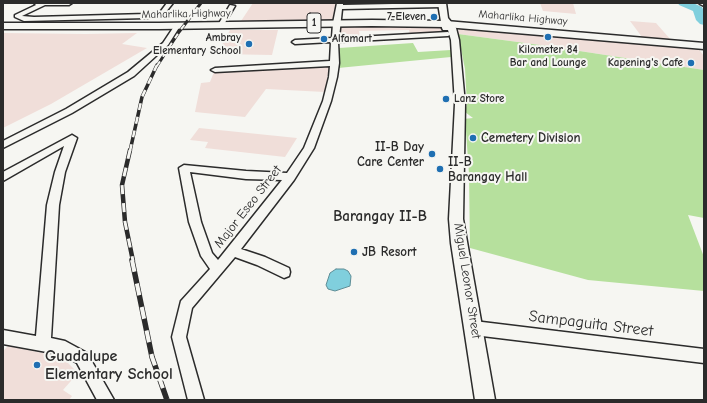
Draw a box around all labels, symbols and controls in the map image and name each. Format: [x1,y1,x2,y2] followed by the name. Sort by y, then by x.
[141,7,231,21] street label: Maharlika Highway
[478,8,568,28] street label: Maharlika Highway
[387,10,426,24] place label: 7-Eleven
[429,12,439,22] marker: 7-Eleven
[307,13,321,33] road number: 1
[153,31,241,57] place label: Ambray Elementary School
[332,32,372,46] place label: Alfamart
[543,32,553,42] marker: Kilometer 84 Bar and Lounge
[319,34,329,44] marker: Alfamart
[244,39,254,49] marker: Ambray Elementary School
[510,43,586,69] place label: Kilometer 84 Bar and Lounge
[608,56,683,70] place label: Kapening's Cafe
[686,58,696,68] marker: Kapening's Cafe
[454,92,504,106] place label: Lanz Store
[441,94,451,104] marker: Lanz Store
[481,130,580,146] place label: Cemetery Division
[468,133,478,143] marker: Cemetery Division
[357,139,424,170] place label: II-B Day Care Center
[427,149,437,159] marker: II-B Day Care Center
[448,154,527,185] place label: II-B Barangay Hall
[211,163,285,251] street label: Major Eseo Street
[435,164,445,174] marker: II-B Barangay Hall
[333,208,427,226] district label: Barangay II-B
[450,222,484,340] street label: Miguel Leonor Street
[362,244,416,260] place label: JB Resort
[349,247,359,257] marker: JB Resort
[528,307,654,341] street label: Sampaguita Street
[45,346,173,384] place label: Guadalupe Elementary School
[32,360,42,370] marker: Guadalupe Elementary School

